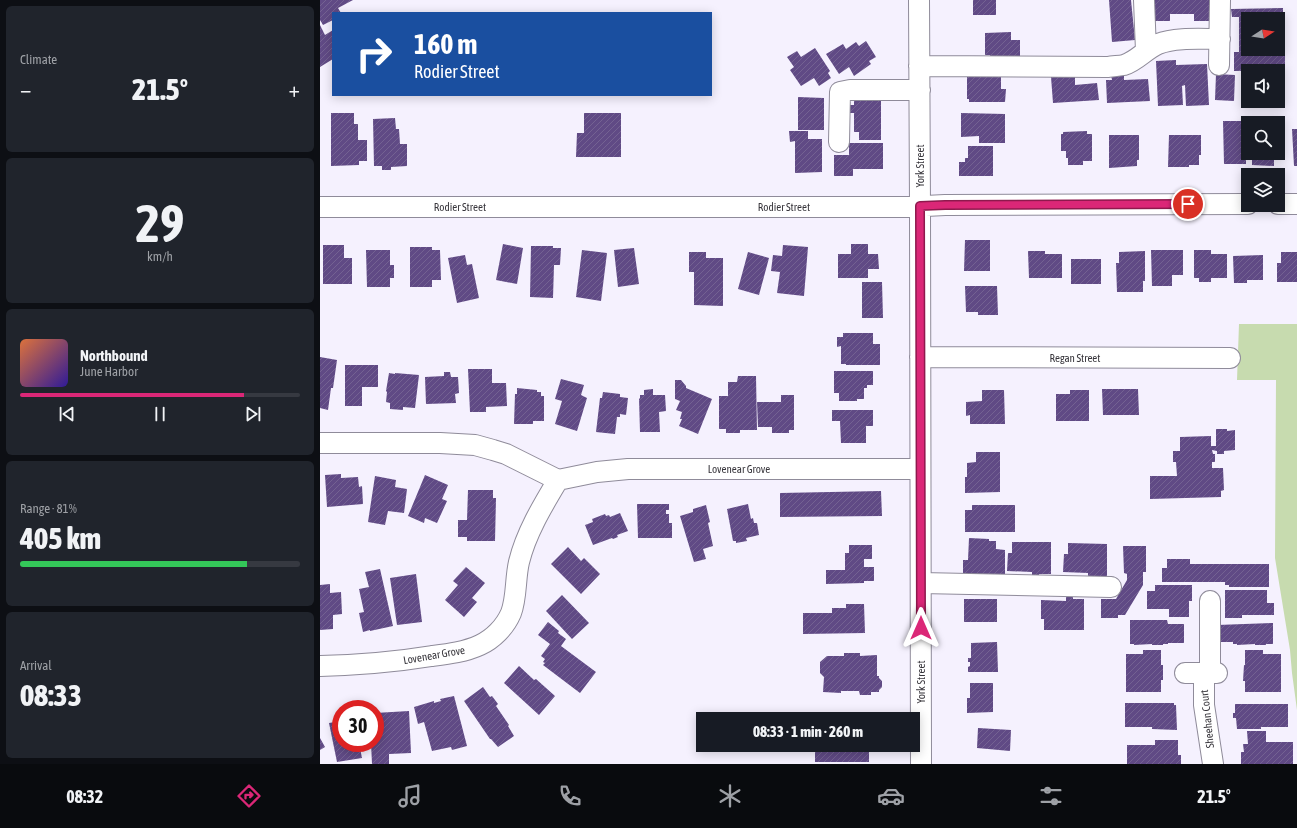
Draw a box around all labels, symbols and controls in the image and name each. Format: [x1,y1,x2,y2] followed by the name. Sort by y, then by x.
[1241,12,1285,56] north arrow
[1241,12,1285,212] map controls
[348,28,400,80] icon: right
[414,28,477,60] text: 160 m
[20,52,57,67] text: Climate
[414,61,500,82] text: Rodier Street
[1241,64,1285,108] button: sound
[132,72,188,106] text: 21.5°
[20,76,31,102] text: −
[289,76,300,102] text: +
[1241,116,1285,160] button: search
[914,144,926,188] street label: York Street
[1241,168,1285,212] button: layers
[1171,187,1205,221] pin
[136,193,184,253] text: 29
[1177,193,1199,215] icon: arrive
[434,201,486,213] street label: Rodier Street
[758,201,810,213] street label: Rodier Street
[147,249,173,264] text: km/h
[80,347,148,364] text: Northbound
[1049,352,1101,364] street label: Regan Street
[80,364,138,379] text: June Harbor
[56,403,78,425] icon: previous
[149,403,171,425] icon: pause
[242,403,264,425] icon: next
[708,463,770,475] street label: Lovenear Grove
[20,501,77,516] text: Range · 81%
[20,521,101,555] text: 405 km
[900,607,942,649] position arrow
[402,644,466,666] street label: Lovenear Grove
[20,658,52,673] text: Arrival
[915,660,927,704] street label: York Street
[20,678,82,712] text: 08:33
[1198,689,1216,749] street label: Sheehan Court
[332,700,384,752] speed limit sign: 30
[753,723,863,740] text: 08:33 · 1 min · 260 m
[235,782,263,810] icon: directions
[396,782,424,810] icon: music
[556,782,584,810] icon: phone
[716,782,744,810] icon: climate
[877,782,905,810] icon: car
[1037,782,1065,810] icon: filters
[66,786,103,807] text: 08:32
[1197,786,1231,807] text: 21.5°

